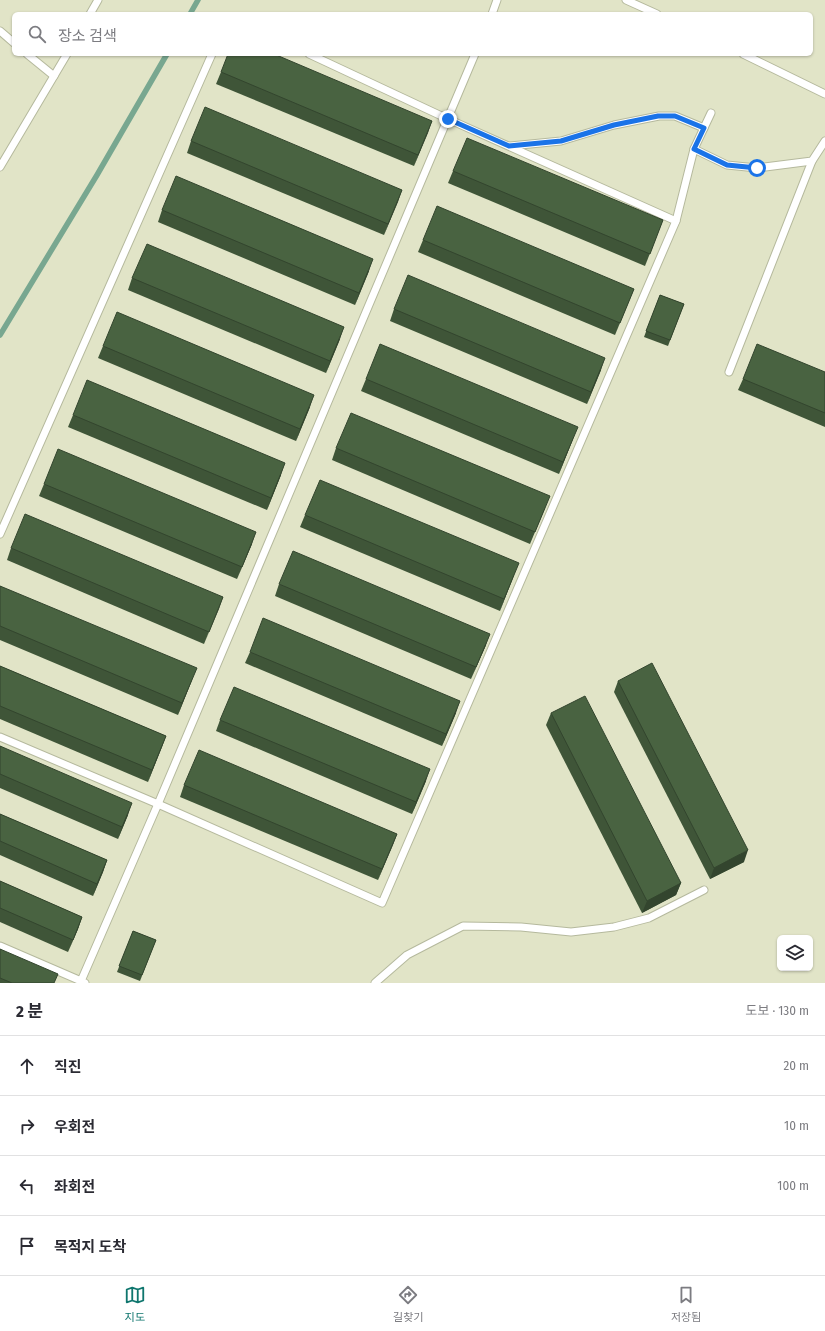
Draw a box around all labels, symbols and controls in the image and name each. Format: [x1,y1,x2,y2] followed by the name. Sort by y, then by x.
[12,12,813,56] search box
[26,23,48,45] icon: search
[58,27,117,45] text: 장소 검색
[439,110,457,128] route end
[748,159,766,177] route start
[777,935,813,971] map controls
[777,935,813,971] button: layers
[16,1001,43,1022] text: 2 분
[745,1003,809,1018] text: 도보 · 130 m
[16,1055,38,1077] icon: ahead
[54,1058,82,1076] text: 직진
[783,1058,809,1073] text: 20 m
[16,1115,38,1137] icon: right
[54,1118,95,1136] text: 우회전
[784,1118,809,1133] text: 10 m
[16,1175,38,1197] icon: left
[54,1178,95,1196] text: 좌회전
[777,1178,809,1193] text: 100 m
[16,1235,38,1257] icon: arrive
[54,1238,126,1256] text: 목적지 도착
[124,1284,146,1324] tab: 지도
[393,1284,423,1324] tab: 길찾기
[671,1284,701,1324] tab: 저장됨

